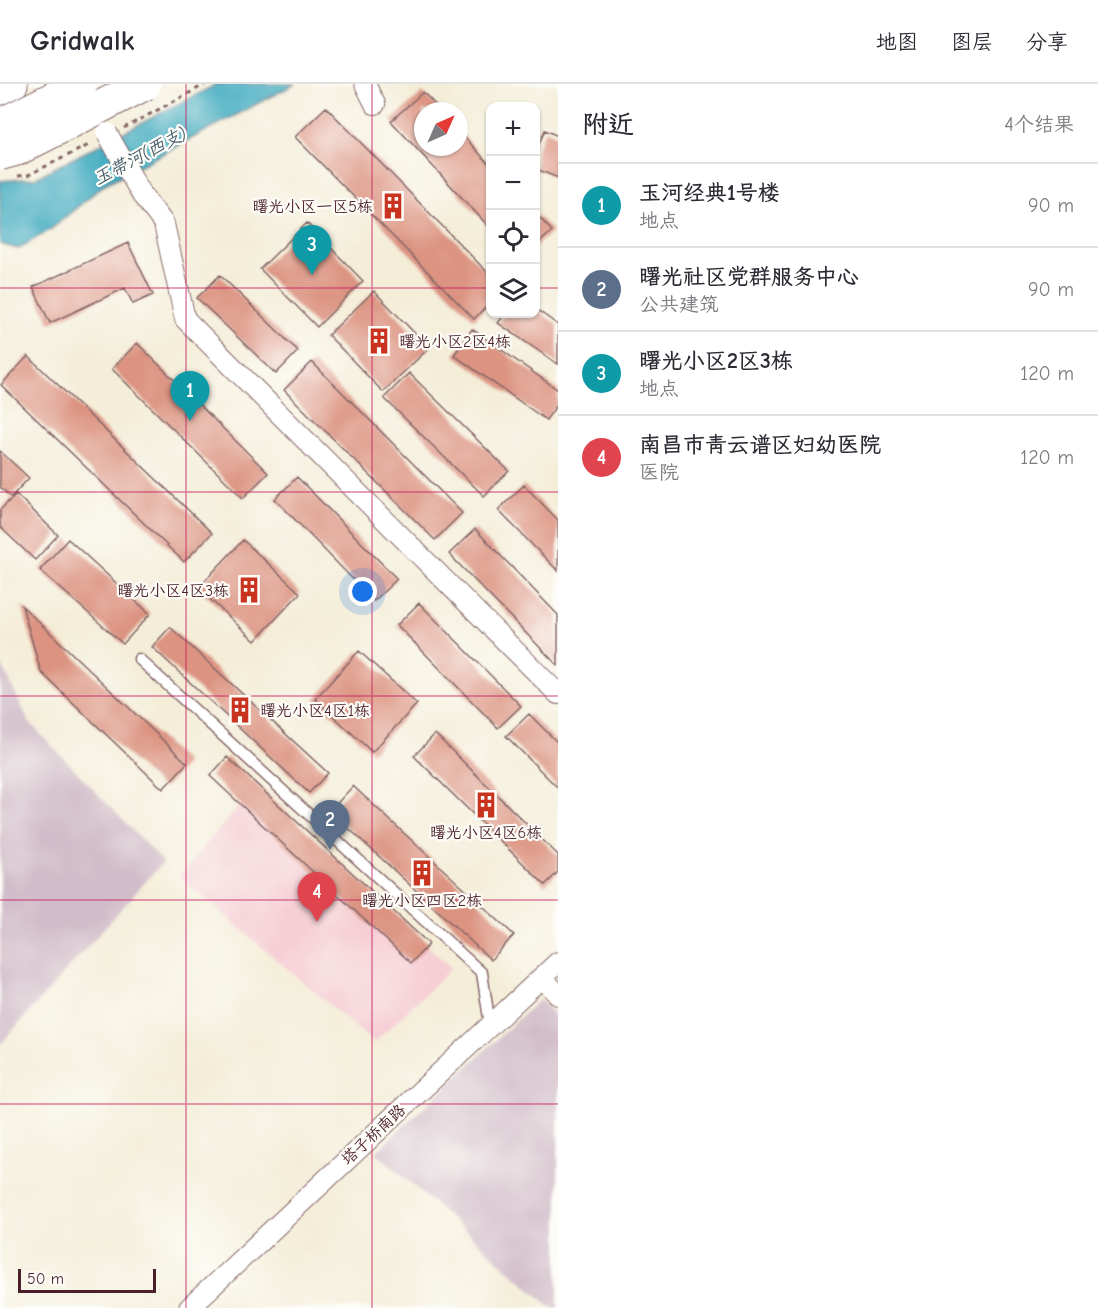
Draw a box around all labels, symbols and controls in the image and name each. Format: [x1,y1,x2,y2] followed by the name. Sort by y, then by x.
[30,25,134,57] text: Gridwalk
[876,30,918,54] text: 地图
[951,30,993,54] text: 图层
[1026,30,1068,54] text: 分享
[414,102,468,156] north arrow
[486,102,540,318] map controls
[486,102,540,156] button: +
[582,110,634,140] text: 附近
[1004,113,1074,136] text: 4个结果
[90,123,190,190] water label: 玉带河(西支)
[486,156,540,210] button: −
[639,180,780,206] text: 玉河经典1号楼
[378,191,408,221] building icon: 曙光小区一区5栋
[598,194,605,217] text: 1
[1028,194,1074,217] text: 90 m
[252,198,373,216] place label: 曙光小区一区5栋
[639,209,679,232] text: 地点
[486,210,540,264] button: locate
[292,226,332,275] pin: 3
[486,264,540,318] button: layers
[639,264,859,290] text: 曙光社区党群服务中心
[597,278,606,301] text: 2
[1028,278,1074,301] text: 90 m
[639,293,719,316] text: 公共建筑
[364,326,394,356] building icon: 曙光小区2区4栋
[399,333,511,351] place label: 曙光小区2区4栋
[639,348,793,374] text: 曙光小区2区3栋
[597,362,606,385] text: 3
[1020,362,1074,385] text: 120 m
[170,372,210,421] pin: 1
[639,377,679,400] text: 地点
[639,432,881,458] text: 南昌市青云谱区妇幼医院
[597,446,606,469] text: 4
[1020,446,1074,469] text: 120 m
[639,461,679,484] text: 医院
[234,575,264,605] building icon: 曙光小区4区3栋
[348,577,377,606] your location
[117,582,229,600] place label: 曙光小区4区3栋
[225,695,255,725] building icon: 曙光小区4区1栋
[260,702,370,720] place label: 曙光小区4区1栋
[471,790,501,820] building icon: 曙光小区4区6栋
[310,800,350,850] pin: 2
[430,824,542,842] place label: 曙光小区4区6栋
[407,858,437,888] building icon: 曙光小区四区2栋
[298,872,336,922] pin: 4
[362,892,482,910] place label: 曙光小区四区2栋
[338,1101,409,1169] street label: 塔子桥南路
[18,1266,156,1294] scale bar
[27,1270,64,1288] text: 50 m

